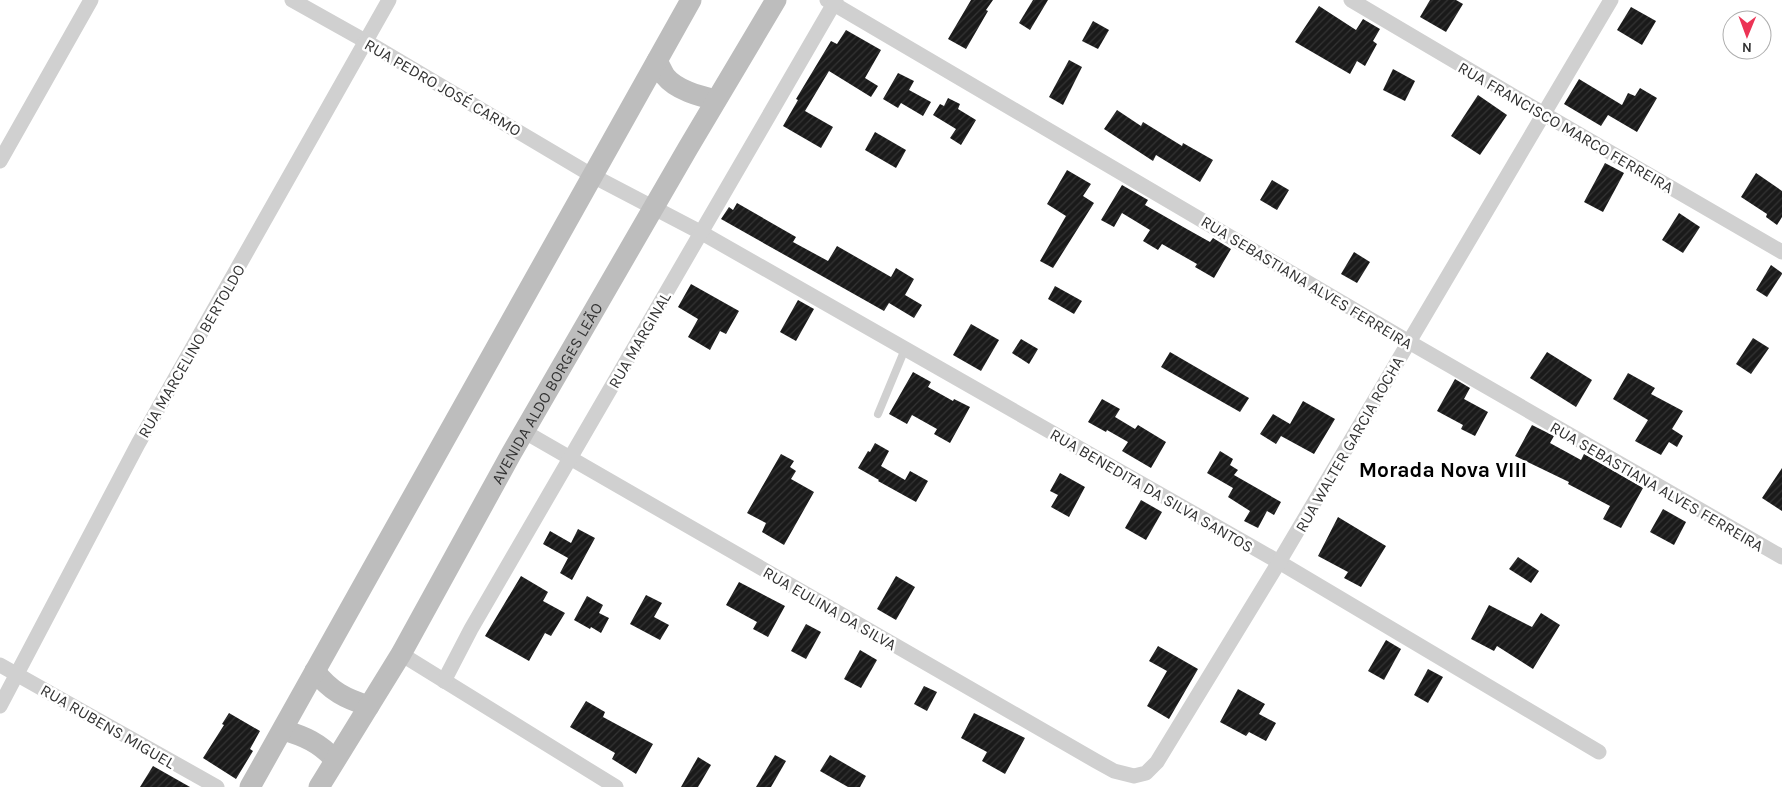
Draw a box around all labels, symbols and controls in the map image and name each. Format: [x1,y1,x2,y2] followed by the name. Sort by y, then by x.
[1722,10,1772,60] north arrow
[361,35,524,140] street label: RUA PEDRO JOSÉ CARMO
[1742,39,1752,56] text: N
[1455,58,1677,197] street label: RUA FRANCISCO MARCO FERREIRA
[1198,212,1416,353] street label: RUA SEBASTIANA ALVES FERREIRA
[134,261,249,441] street label: RUA MARCELINO BERTOLDO
[604,288,675,392] street label: RUA MARGINAL
[487,299,607,487] street label: AVENIDA ALDO BORGES LEÃO
[1291,353,1408,536] street label: RUA WALTER GARCIA ROCHA
[1547,417,1767,555] street label: RUA SEBASTIANA ALVES FERREIRA
[1047,424,1257,556] street label: RUA BENEDITA DA SILVA SANTOS
[1359,458,1527,482] district label: Morada Nova VIII
[760,563,900,654] street label: RUA EULINA DA SILVA
[37,680,179,773] street label: RUA RUBENS MIGUEL

